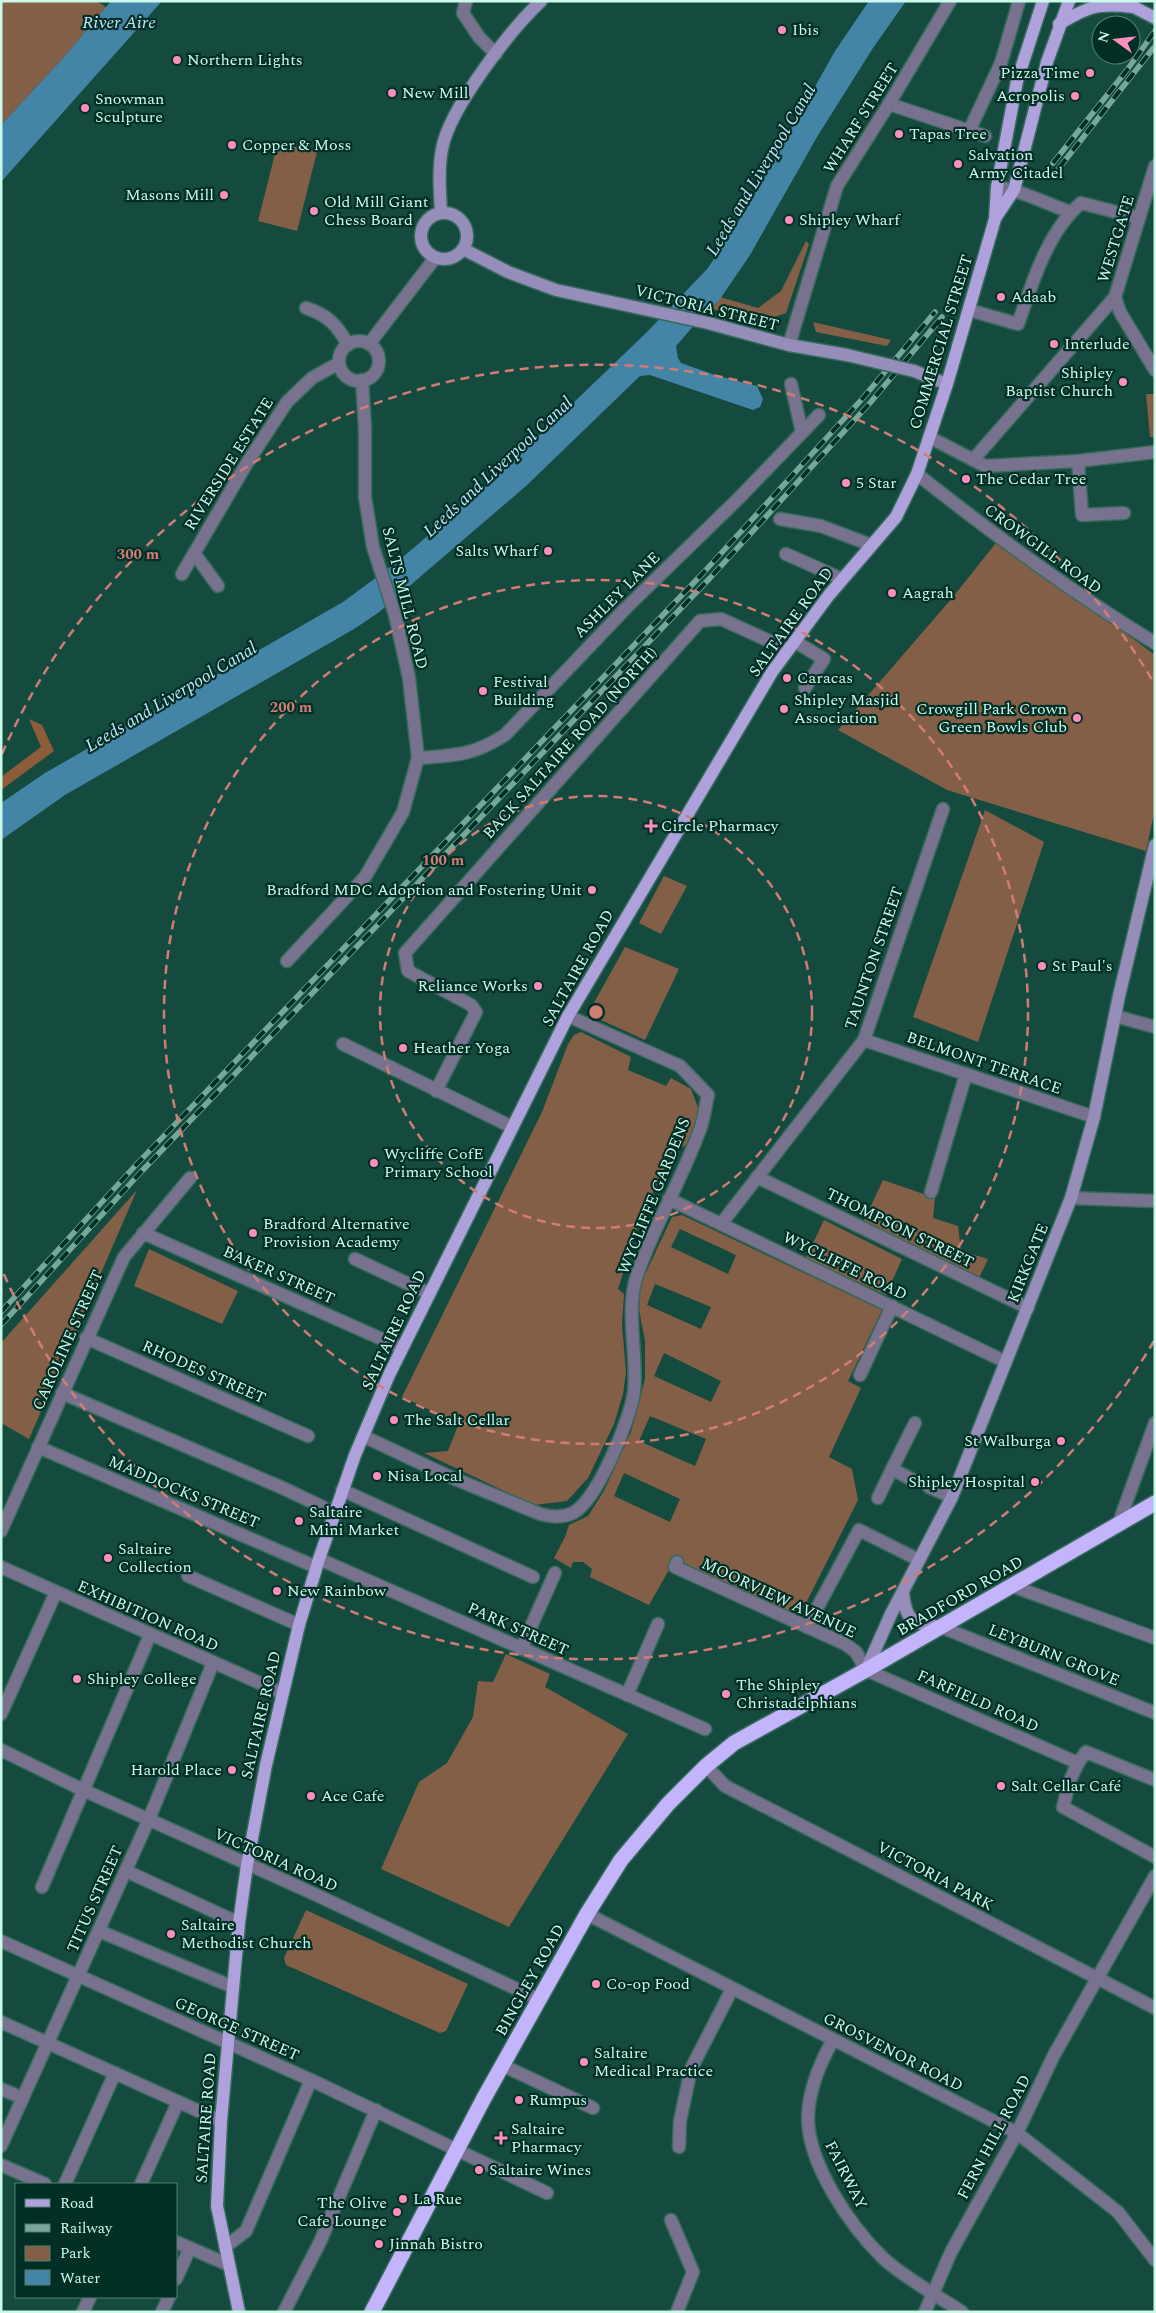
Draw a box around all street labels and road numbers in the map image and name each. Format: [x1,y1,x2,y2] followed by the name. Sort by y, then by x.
[817,58,905,178] street label: WHARF STREET
[1091,192,1141,286] street label: WESTGATE
[903,251,979,432] street label: COMMERCIAL STREET
[633,279,782,338] street label: VICTORIA STREET
[178,393,280,535] street label: RIVERSIDE ESTATE
[979,498,1107,600] street label: CROWGILL ROAD
[376,524,434,672] street label: SALTS MILL ROAD
[568,546,666,644] street label: ASHLEY LANE
[743,562,839,682] street label: SALTAIRE ROAD
[477,642,663,844] street label: BACK SALTAIRE ROAD (NORTH)
[838,883,910,1033] street label: TAUNTON STREET
[536,905,620,1031] street label: SALTAIRE ROAD
[903,1025,1065,1101] street label: BELMONT TERRACE
[612,1114,696,1278] street label: WYCLIFFE GARDENS
[822,1182,978,1274] street label: THOMPSON STREET
[1001,1220,1055,1306] street label: KIRKGATE
[779,1225,911,1307] street label: WYCLIFFE ROAD
[219,1240,339,1310] street label: BAKER STREET
[26,1266,110,1414] street label: CAROLINE STREET
[356,1266,432,1394] street label: SALTAIRE ROAD
[138,1334,270,1410] street label: RHODES STREET
[105,1449,264,1535] street label: MADDOCKS STREET
[892,1550,1028,1642] street label: BRADFORD ROAD
[698,1552,860,1644] street label: MOORVIEW AVENUE
[74,1574,222,1658] street label: EXHIBITION ROAD
[464,1596,573,1662] street label: PARK STREET
[985,1618,1123,1692] street label: LEYBURN GROVE
[235,1649,287,1781] street label: SALTAIRE ROAD
[913,1663,1043,1739] street label: FARFIELD ROAD
[210,1822,342,1898] street label: VICTORIA ROAD
[872,1835,998,1917] street label: VICTORIA PARK
[61,1842,129,1956] street label: TITUS STREET
[489,1920,571,2040] street label: BINGLEY ROAD
[171,1991,303,2067] street label: GEORGE STREET
[819,2006,967,2098] street label: GROSVENOR ROAD
[189,2052,223,2184] street label: SALTAIRE ROAD
[951,2070,1037,2204] street label: FERN HILL ROAD
[818,2136,874,2214] street label: FAIRWAY

